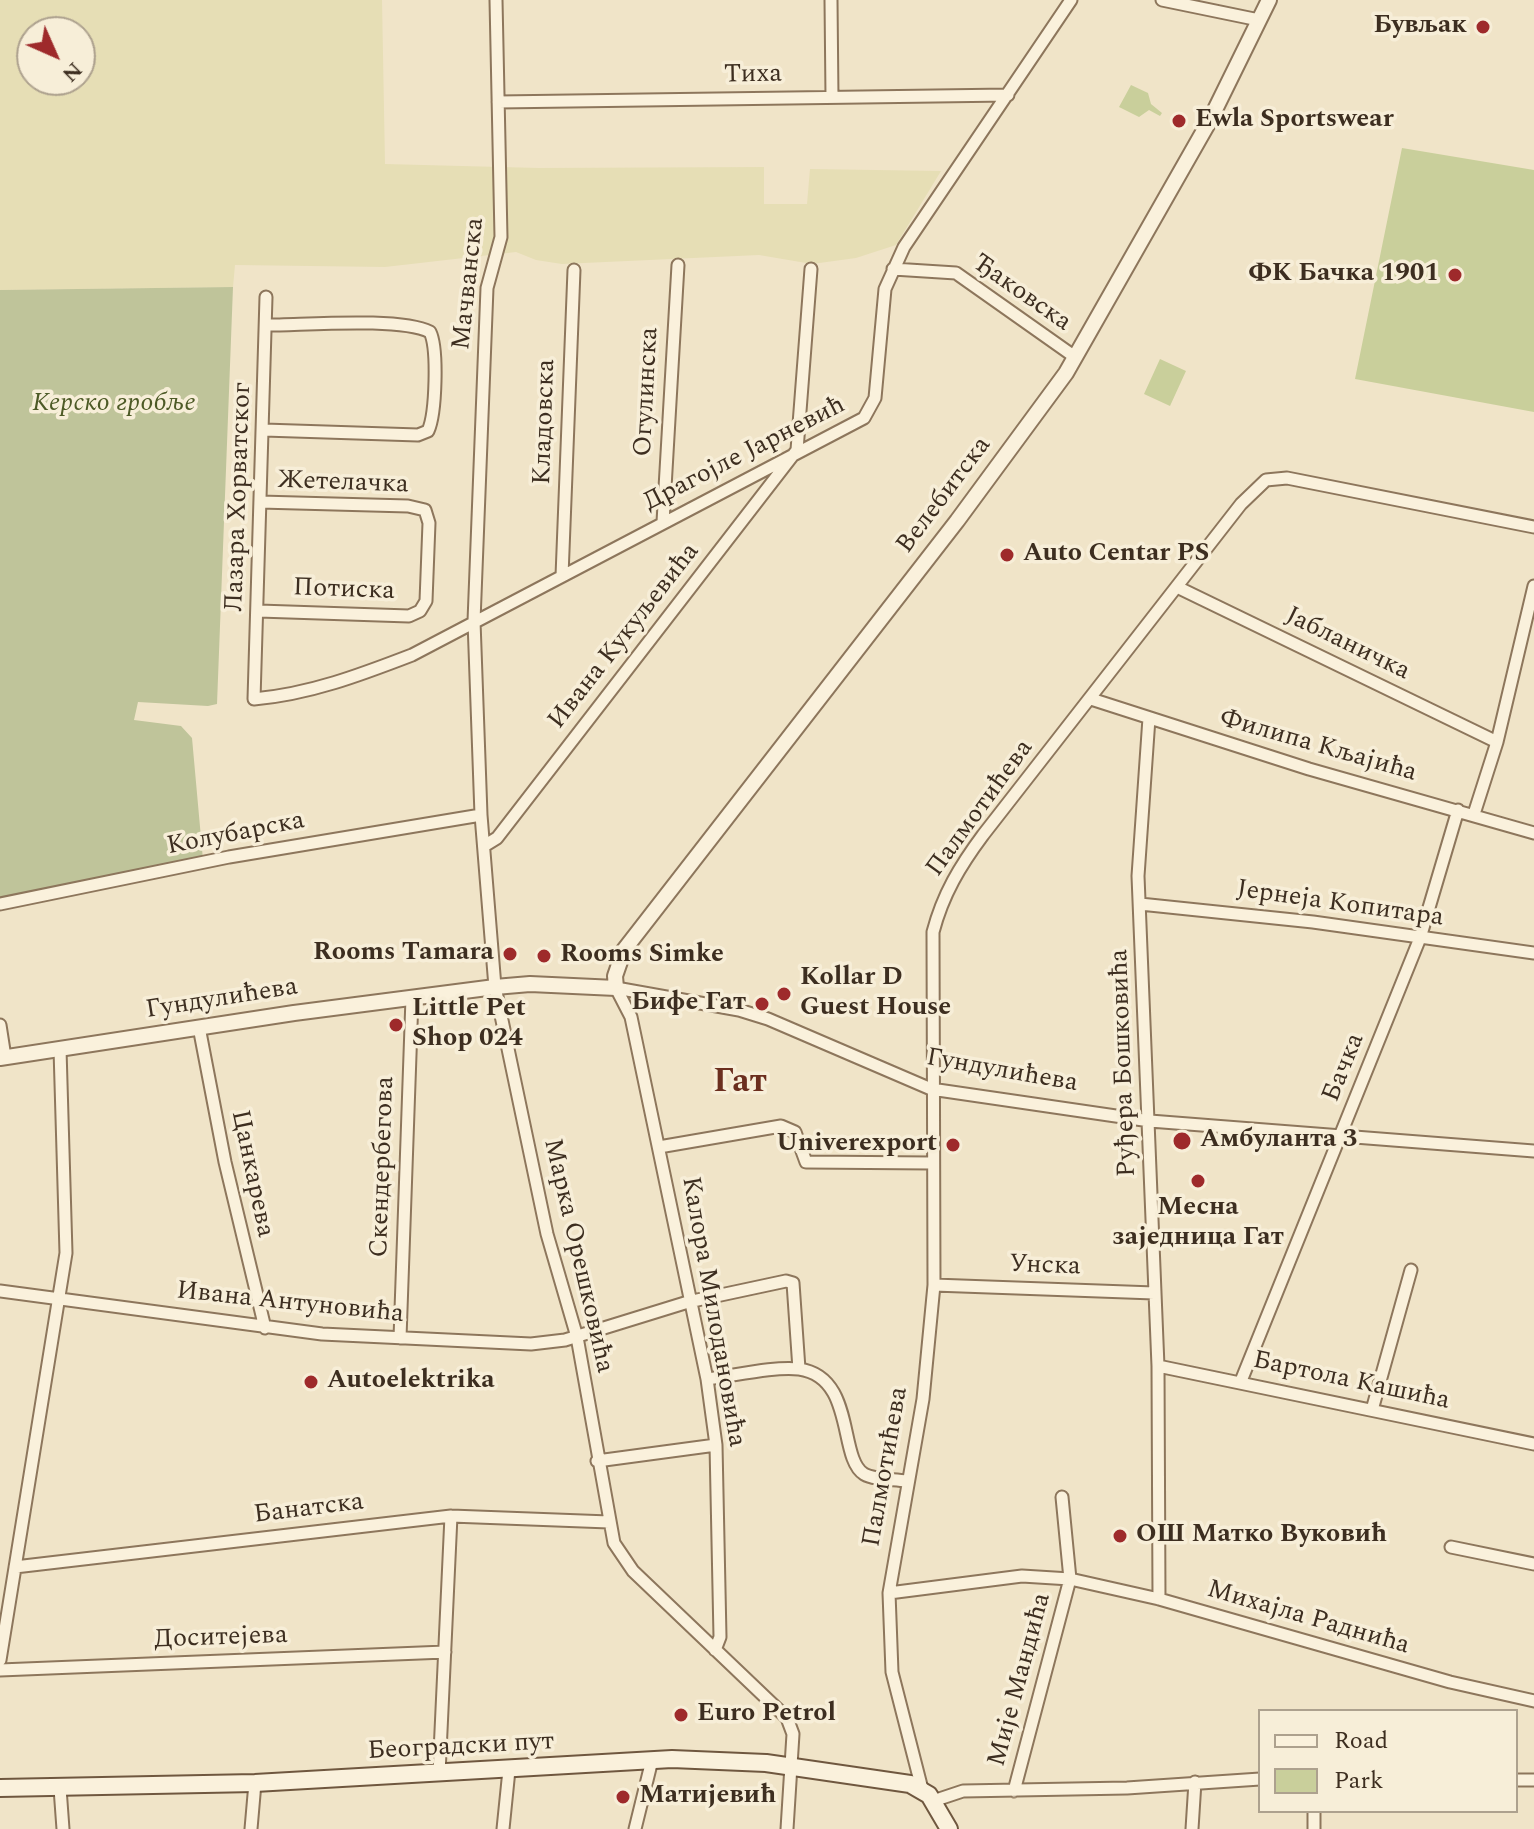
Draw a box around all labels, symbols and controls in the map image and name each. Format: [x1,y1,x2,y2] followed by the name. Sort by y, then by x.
[1373,11,1467,43] place label: Бувљак
[16,16,96,96] north arrow
[1474,18,1492,36] marker: Бувљак
[54,54,90,90] text: N
[724,60,782,92] street label: Тиха
[1195,105,1394,137] place label: Ewla Sportswear
[1170,112,1188,130] marker: Ewla Sportswear
[448,216,492,352] street label: Мачванска
[966,249,1076,339] street label: Ђаковска
[1248,259,1439,291] place label: ФК Бачка 1901
[1446,266,1464,284] marker: ФК Бачка 1901
[629,326,667,458] street label: Огулинска
[528,359,564,485] street label: Кладовска
[220,382,260,612] street label: Лазара Хорватског
[32,389,196,421] park label: Керско гробље
[639,391,851,519] street label: Драгојле Јарневић
[891,431,999,561] street label: Велебитска
[277,466,409,502] street label: Жетелачка
[543,538,707,736] street label: Ивана Кукуљевића
[1023,539,1209,571] place label: Auto Centar PS
[998,546,1016,564] marker: Auto Centar PS
[292,574,396,608] street label: Потиска
[1280,601,1414,689] street label: Јабланичка
[1216,704,1420,790] street label: Филипа Кљајића
[921,734,1041,884] street label: Палмотићева
[164,806,308,864] street label: Колубарска
[1235,875,1445,935] street label: Јернеја Копитара
[313,938,494,970] place label: Rooms Tamara
[560,940,724,972] place label: Rooms Simke
[501,945,519,963] marker: Rooms Tamara
[535,947,553,965] marker: Rooms Simke
[1105,949,1145,1177] street label: Руђера Бошковића
[800,963,951,1024] place label: Kollar D Guest House
[144,973,300,1027] street label: Гундулићева
[775,985,793,1003] marker: Kollar D Guest House
[631,988,746,1020] place label: Бифе Гат
[412,994,526,1056] place label: Little Pet Shop 024
[753,995,771,1013] marker: Бифе Гат
[387,1016,405,1034] marker: Little Pet Shop 024
[1317,1029,1373,1107] street label: Бачка
[924,1043,1080,1101] street label: Гундулићева
[713,1064,767,1104] district label: Гат
[365,1076,403,1258] street label: Скендербегова
[222,1108,280,1240] street label: Цанкарева
[1200,1125,1357,1157] place label: Амбуланта 3
[776,1129,937,1161] place label: Univerexport
[1171,1130,1193,1152] marker: Амбуланта 3
[535,1136,619,1376] street label: Марка Орешковића
[944,1136,962,1154] marker: Univerexport
[1189,1172,1207,1190] marker: Месна заједница Гат
[673,1174,751,1450] street label: Калора Милодановића
[1112,1193,1284,1254] place label: Месна заједница Гат
[1009,1250,1081,1284] street label: Унска
[175,1277,405,1331] street label: Ивана Антуновића
[1250,1346,1452,1418] street label: Бартола Кашића
[327,1366,495,1398] place label: Autoelektrika
[302,1373,320,1391] marker: Autoelektrika
[858,1385,916,1549] street label: Палмотићева
[252,1488,366,1532] street label: Банатска
[1136,1520,1387,1552] place label: ОШ Матко Вуковић
[1111,1527,1129,1545] marker: ОШ Матко Вуковић
[1203,1575,1413,1663] street label: Михајла Раднића
[983,1590,1059,1770] street label: Мије Мандића
[154,1621,288,1657] street label: Доситејева
[697,1699,836,1731] place label: Euro Petrol
[672,1706,690,1724] marker: Euro Petrol
[1258,1709,1518,1813] legend
[1334,1723,1388,1759] text: Road
[367,1728,555,1768] street label: Београдски пут
[1334,1763,1384,1799] text: Park
[639,1781,776,1813] place label: Матијевић
[614,1788,632,1806] marker: Матијевић

